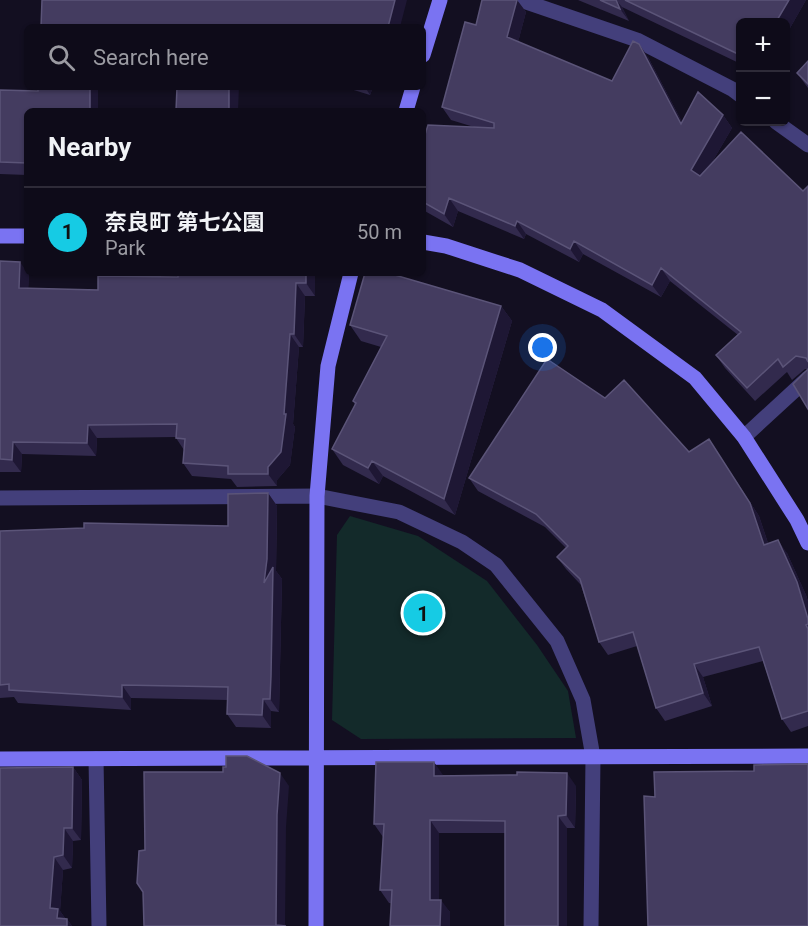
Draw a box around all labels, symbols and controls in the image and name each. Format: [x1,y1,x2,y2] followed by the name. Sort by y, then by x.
[736,18,790,126] map controls
[736,18,790,72] button: +
[24,24,426,90] search box
[45,41,78,74] icon: search
[93,45,209,70] text: Search here
[736,72,790,126] button: −
[48,132,131,162] text: Nearby
[105,210,264,235] text: 奈良町 第七公園
[62,220,73,244] text: 1
[357,220,402,244] text: 50 m
[105,236,145,260] text: Park
[528,333,557,362] your location
[404,590,442,636] pin: 1

